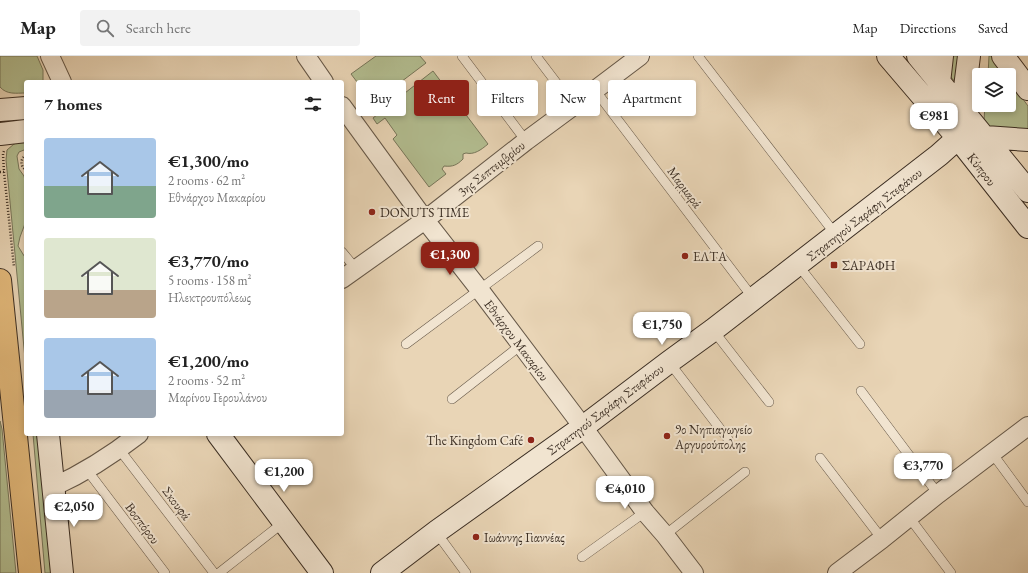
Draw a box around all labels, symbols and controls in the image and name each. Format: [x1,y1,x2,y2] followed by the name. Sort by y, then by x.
[80,10,360,46] search box
[20,15,56,40] text: Map
[94,17,116,39] icon: search
[126,18,191,37] text: Search here
[852,19,878,37] text: Map
[900,19,956,37] text: Directions
[978,19,1008,37] text: Saved
[972,68,1016,112] map controls
[972,68,1016,112] button: layers
[356,80,406,116] chip: Buy
[414,80,469,116] chip: Rent
[477,80,538,116] chip: Filters
[546,80,600,116] chip: New
[608,80,696,116] chip: Apartment
[44,93,102,115] text: 7 homes
[302,93,324,115] icon: filters
[910,103,958,137] pin: €981
[919,107,949,124] text: €981
[454,137,529,200] street label: 3ης Σεπτεμβρίου
[963,149,1000,190] street label: Κύπρου
[168,150,249,172] text: €1,300/mo
[76,154,124,202] icon: home
[664,163,706,211] street label: Μαρμαρά
[803,164,926,265] street label: Στρατηγού Σαράφη Στεφάνου
[168,172,245,189] text: 2 rooms · 62 m²
[168,189,266,206] text: Εθνάρχου Μακαρίου
[380,204,469,221] place label: DONUTS TIME
[367,207,377,217] marker: DONUTS TIME
[417,242,483,276] pin: €1,300
[430,246,470,263] text: €1,300
[693,248,728,265] place label: ΕΛΤΑ
[168,250,249,272] text: €3,770/mo
[680,251,690,261] marker: ΕΛΤΑ
[76,254,124,302] icon: home
[842,257,896,274] place label: ΣΑΡΑΦΗ
[829,260,839,270] marker: ΣΑΡΑΦΗ
[168,272,252,289] text: 5 rooms · 158 m²
[168,289,251,306] text: Ηλεκτρουπόλεως
[480,296,553,385] street label: Εθνάρχου Μακαρίου
[629,312,695,346] pin: €1,750
[642,316,682,333] text: €1,750
[168,350,249,372] text: €1,200/mo
[76,354,124,402] icon: home
[543,360,667,459] street label: Στρατηγού Σαράφη Στεφάνου
[168,372,245,389] text: 2 rooms · 52 m²
[168,389,267,406] text: Μαρίνου Γερουλάνου
[674,421,752,453] place label: 9ο Νηπιαγωγείο Αργυρούπολης
[662,431,672,441] marker: 9ο Νηπιαγωγείο Αργυρούπολης
[426,432,523,449] place label: The Kingdom Café
[526,435,536,445] marker: The Kingdom Café
[890,453,956,487] pin: €3,770
[903,457,943,474] text: €3,770
[251,459,317,493] pin: €1,200
[264,463,304,480] text: €1,200
[592,476,658,510] pin: €4,010
[605,480,645,497] text: €4,010
[158,483,195,524] street label: Σκουφά
[41,494,107,528] pin: €2,050
[54,498,94,515] text: €2,050
[122,499,164,548] street label: Βοσπόρου
[484,529,565,546] place label: Ιωάννης Γιαννέας
[471,532,481,542] marker: Ιωάννης Γιαννέας

